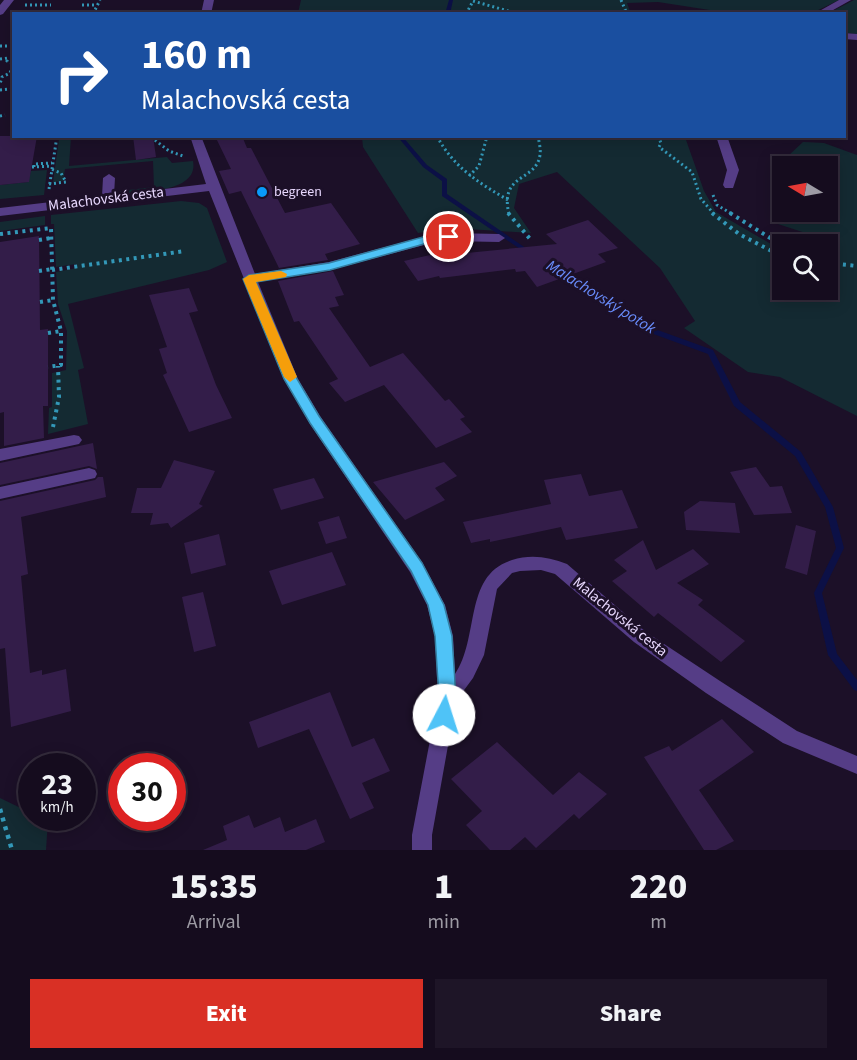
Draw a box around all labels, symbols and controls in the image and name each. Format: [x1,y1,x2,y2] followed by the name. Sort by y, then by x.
[141,25,252,85] text: 160 m
[42,36,120,114] icon: right
[141,81,350,120] text: Malachovská cesta
[772,156,838,222] north arrow
[772,156,838,300] map controls
[47,181,165,217] street label: Malachovská cesta
[274,182,322,202] place label: begreen
[255,185,269,199] marker: begreen
[423,211,474,262] pin
[432,220,465,253] icon: arrive
[772,234,838,300] button: search
[542,255,660,340] water label: Malachovský potok
[568,572,672,662] street label: Malachovská cesta
[412,683,476,747] position arrow
[108,753,186,831] speed limit sign: 30
[41,763,73,806] text: 23
[40,797,74,818] text: km/h
[170,861,258,912] text: 15:35
[434,861,453,912] text: 1
[630,861,687,912] text: 220
[187,908,241,936] text: Arrival
[427,908,460,936] text: min
[650,908,667,936] text: m
[30,979,423,1048] button: Exit
[435,979,827,1048] button: Share

